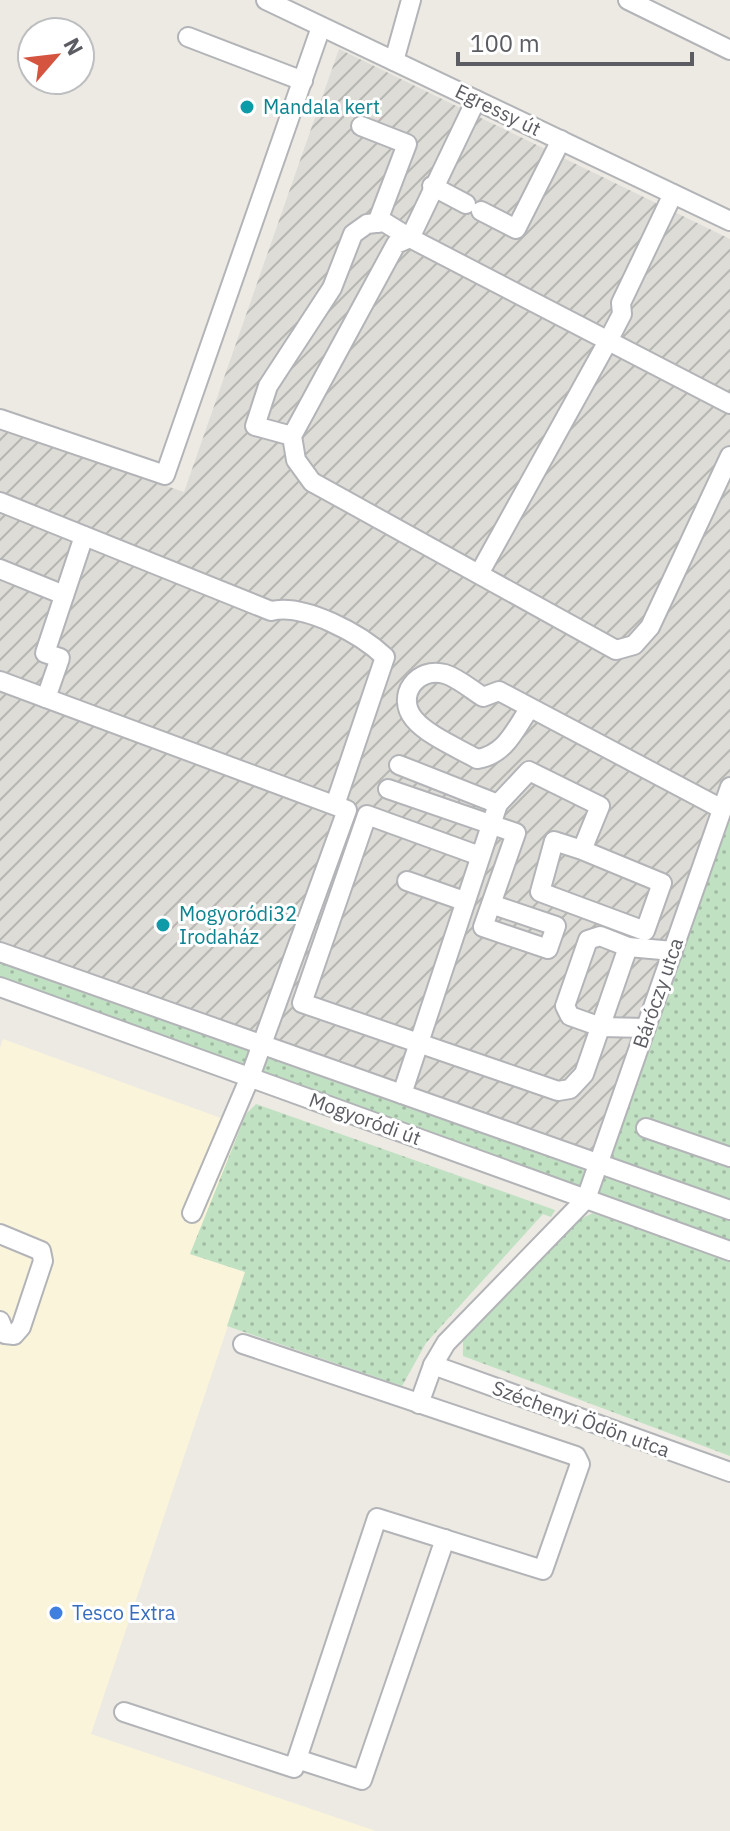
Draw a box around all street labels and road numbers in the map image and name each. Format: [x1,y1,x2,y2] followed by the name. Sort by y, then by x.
[451,77,546,142] street label: Egressy út
[626,934,689,1052] street label: Báróczy utca
[305,1086,425,1151] street label: Mogyoródi út
[489,1374,674,1463] street label: Széchenyi Ödön utca

